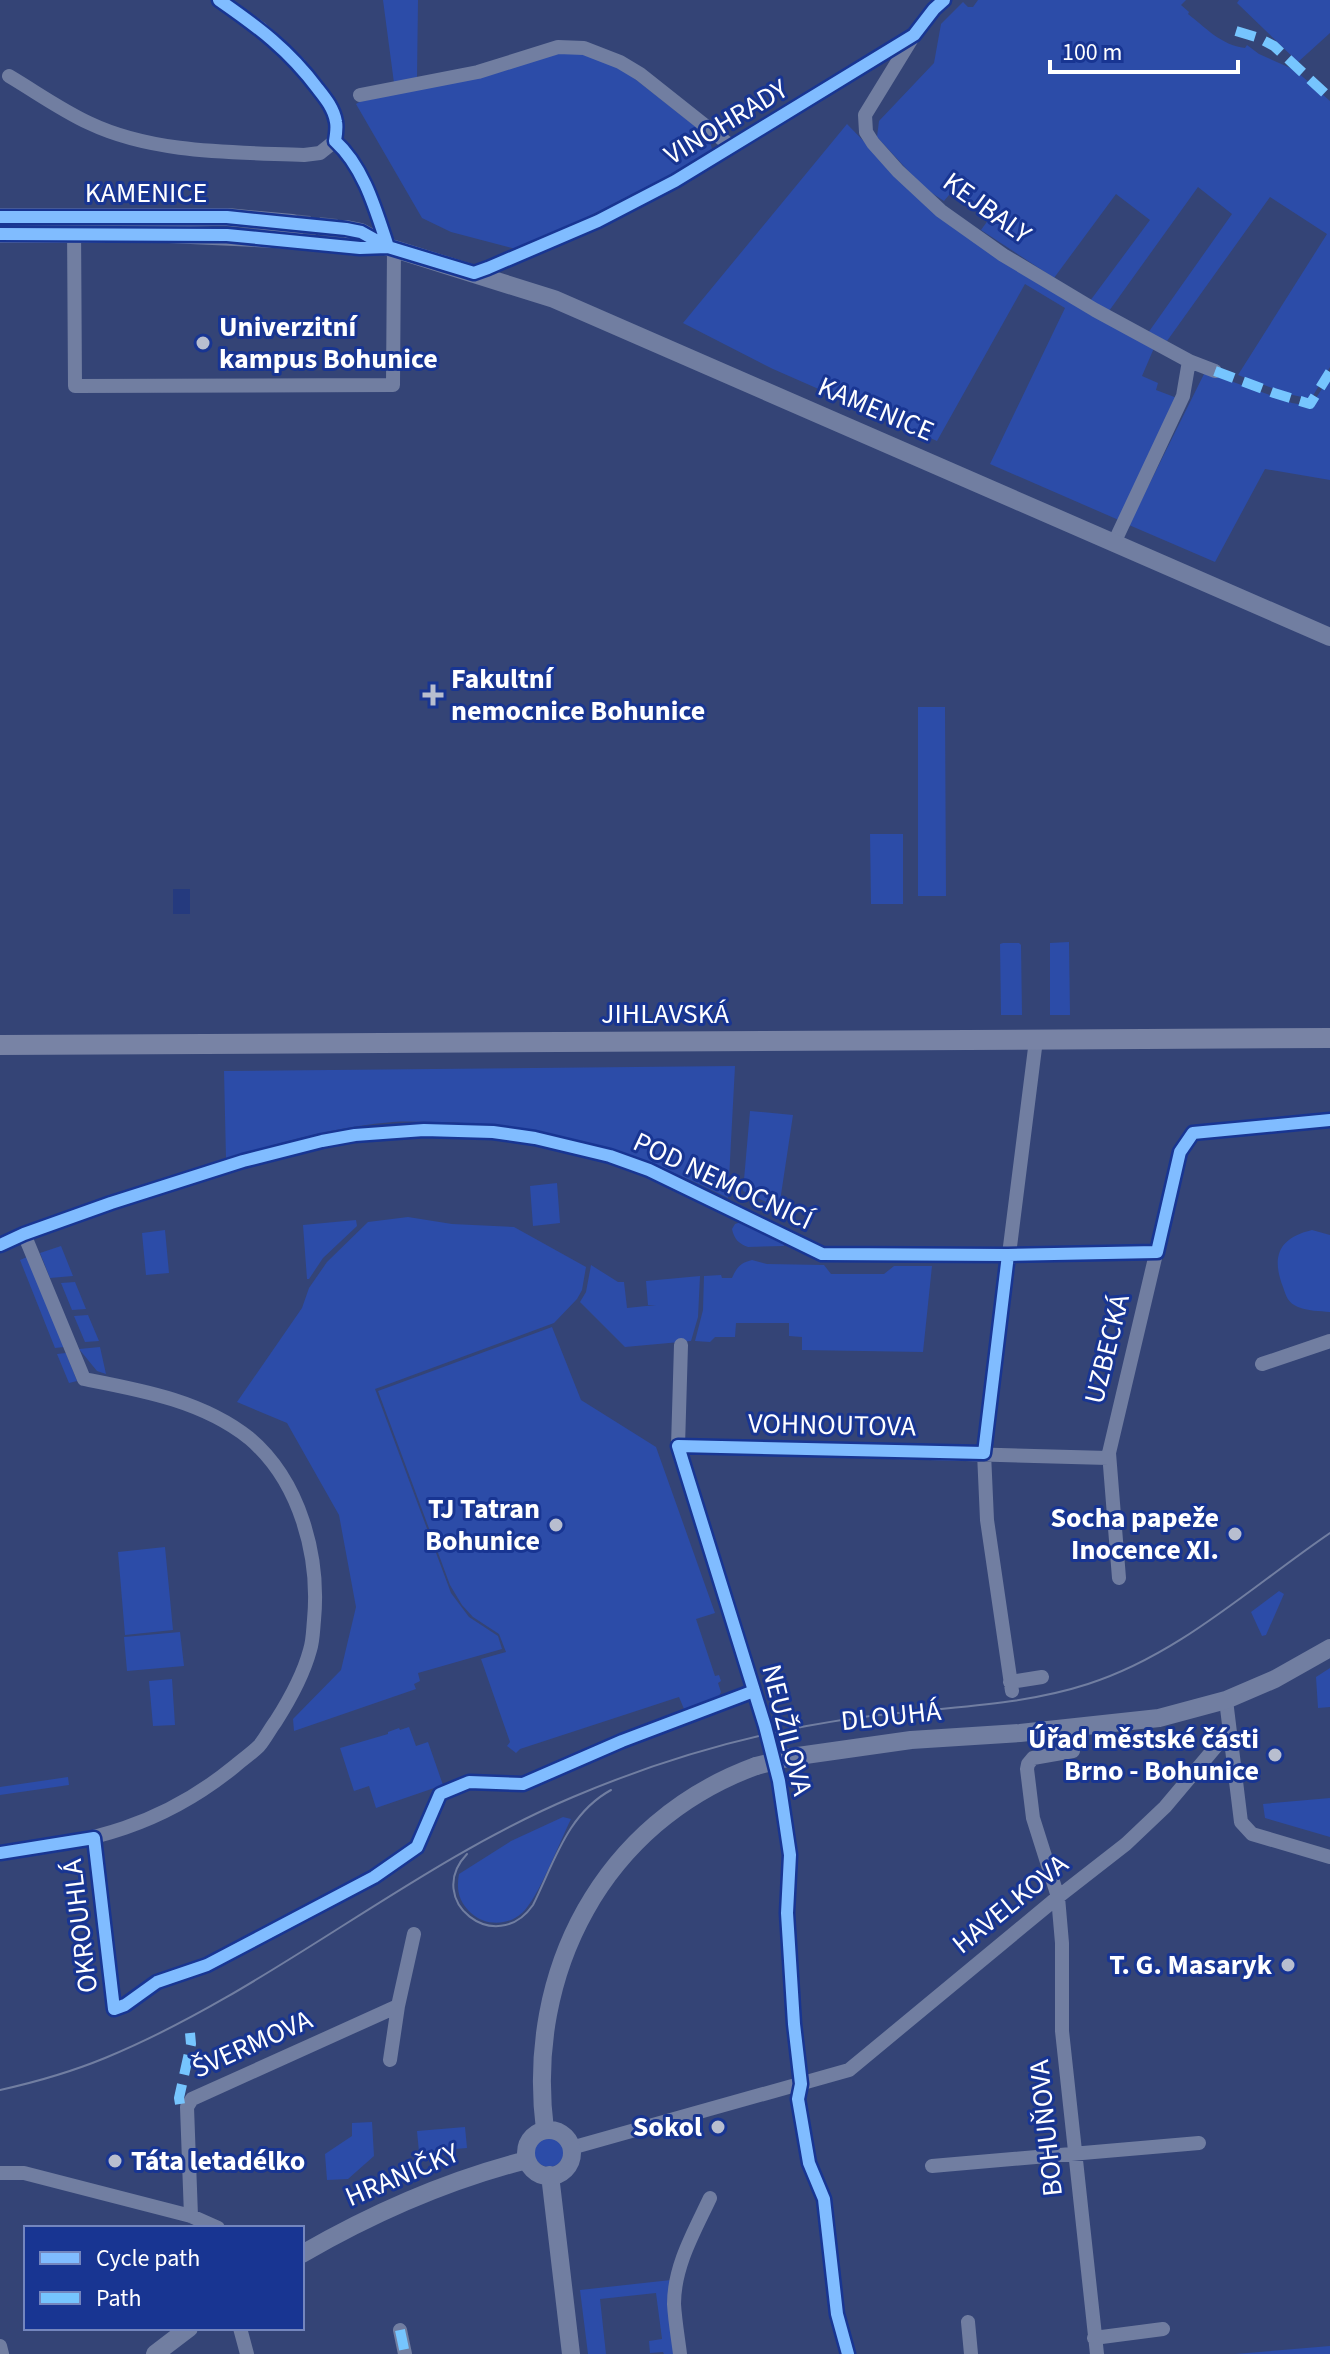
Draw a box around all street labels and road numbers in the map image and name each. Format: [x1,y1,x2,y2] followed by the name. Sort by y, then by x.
[657,69,796,175] street label: VINOHRADY
[934,162,1040,254] street label: KEJBALY
[85,173,207,213] street label: KAMENICE
[812,367,940,451] street label: KAMENICE
[601,994,730,1034] street label: JIHLAVSKÁ
[627,1122,821,1241] street label: POD NEMOCNICÍ
[1074,1289,1140,1408] street label: UZBECKÁ
[748,1404,917,1446] street label: VOHNOUTOVA
[751,1660,823,1801] street label: NEUŽILOVA
[839,1691,944,1741] street label: DLOUHÁ
[943,1844,1077,1963] street label: HAVELKOVA
[52,1856,108,1995] street label: OKROUHLÁ
[185,1999,319,2088] street label: ŠVERMOVA
[1019,2057,1073,2198] street label: BOHUŇOVA
[339,2133,466,2217] street label: HRANIČKY

